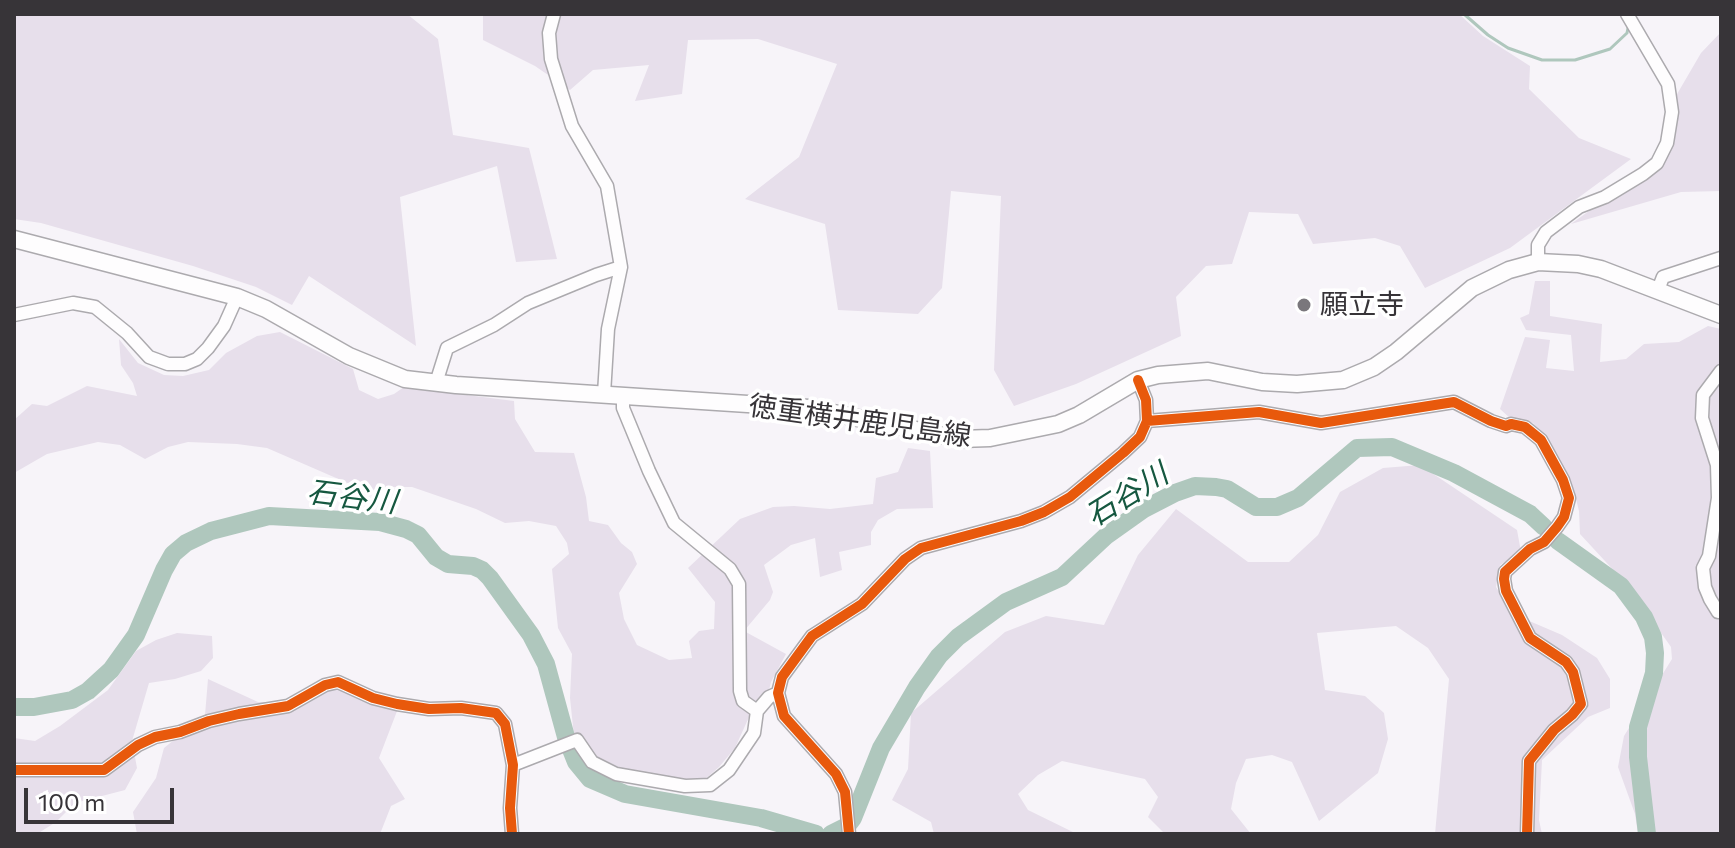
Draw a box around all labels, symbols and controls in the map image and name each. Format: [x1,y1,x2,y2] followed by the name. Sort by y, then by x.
[1320,288,1404,322] place label: 願立寺
[1295,296,1313,314] marker: 願立寺
[747,389,973,453] street label: 徳重横井鹿児島線
[1079,456,1175,534] water label: 石谷川
[305,474,399,520] water label: 石谷川
[28,772,178,822] scale bar
[38,787,105,816] text: 100 m

